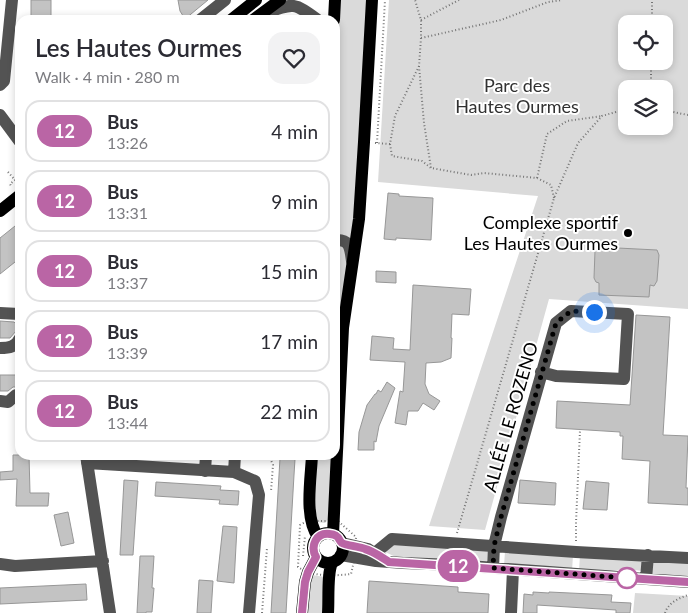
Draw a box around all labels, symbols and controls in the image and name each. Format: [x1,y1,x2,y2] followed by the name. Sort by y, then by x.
[618,15,673,135] map controls
[618,15,673,70] button: locate
[268,32,320,84] button: heart
[35,33,242,62] text: Les Hautes Ourmes
[35,67,180,86] text: Walk · 4 min · 280 m
[455,74,579,117] park label: Parc des Hautes Ourmes
[618,80,673,135] button: layers
[107,110,138,133] text: Bus
[54,120,75,142] text: 12
[271,120,318,143] text: 4 min
[107,133,148,152] text: 13:26
[107,180,138,203] text: Bus
[54,190,75,212] text: 12
[271,190,318,213] text: 9 min
[107,203,148,222] text: 13:31
[464,211,619,254] place label: Complexe sportif Les Hautes Ourmes
[622,227,634,239] marker: Complexe sportif Les Hautes Ourmes
[107,250,138,273] text: Bus
[54,260,75,282] text: 12
[260,260,318,283] text: 15 min
[107,273,148,292] text: 13:37
[582,300,607,325] your location
[107,320,138,343] text: Bus
[54,330,75,352] text: 12
[260,330,318,353] text: 17 min
[478,339,542,494] street label: ALLÉE LE ROZENO
[107,343,148,362] text: 13:39
[107,390,138,413] text: Bus
[54,400,75,422] text: 12
[260,400,318,423] text: 22 min
[107,413,148,432] text: 13:44
[436,550,480,582] line badge: 12
[448,555,468,577] text: 12
[616,567,638,589] unlabelled marker

